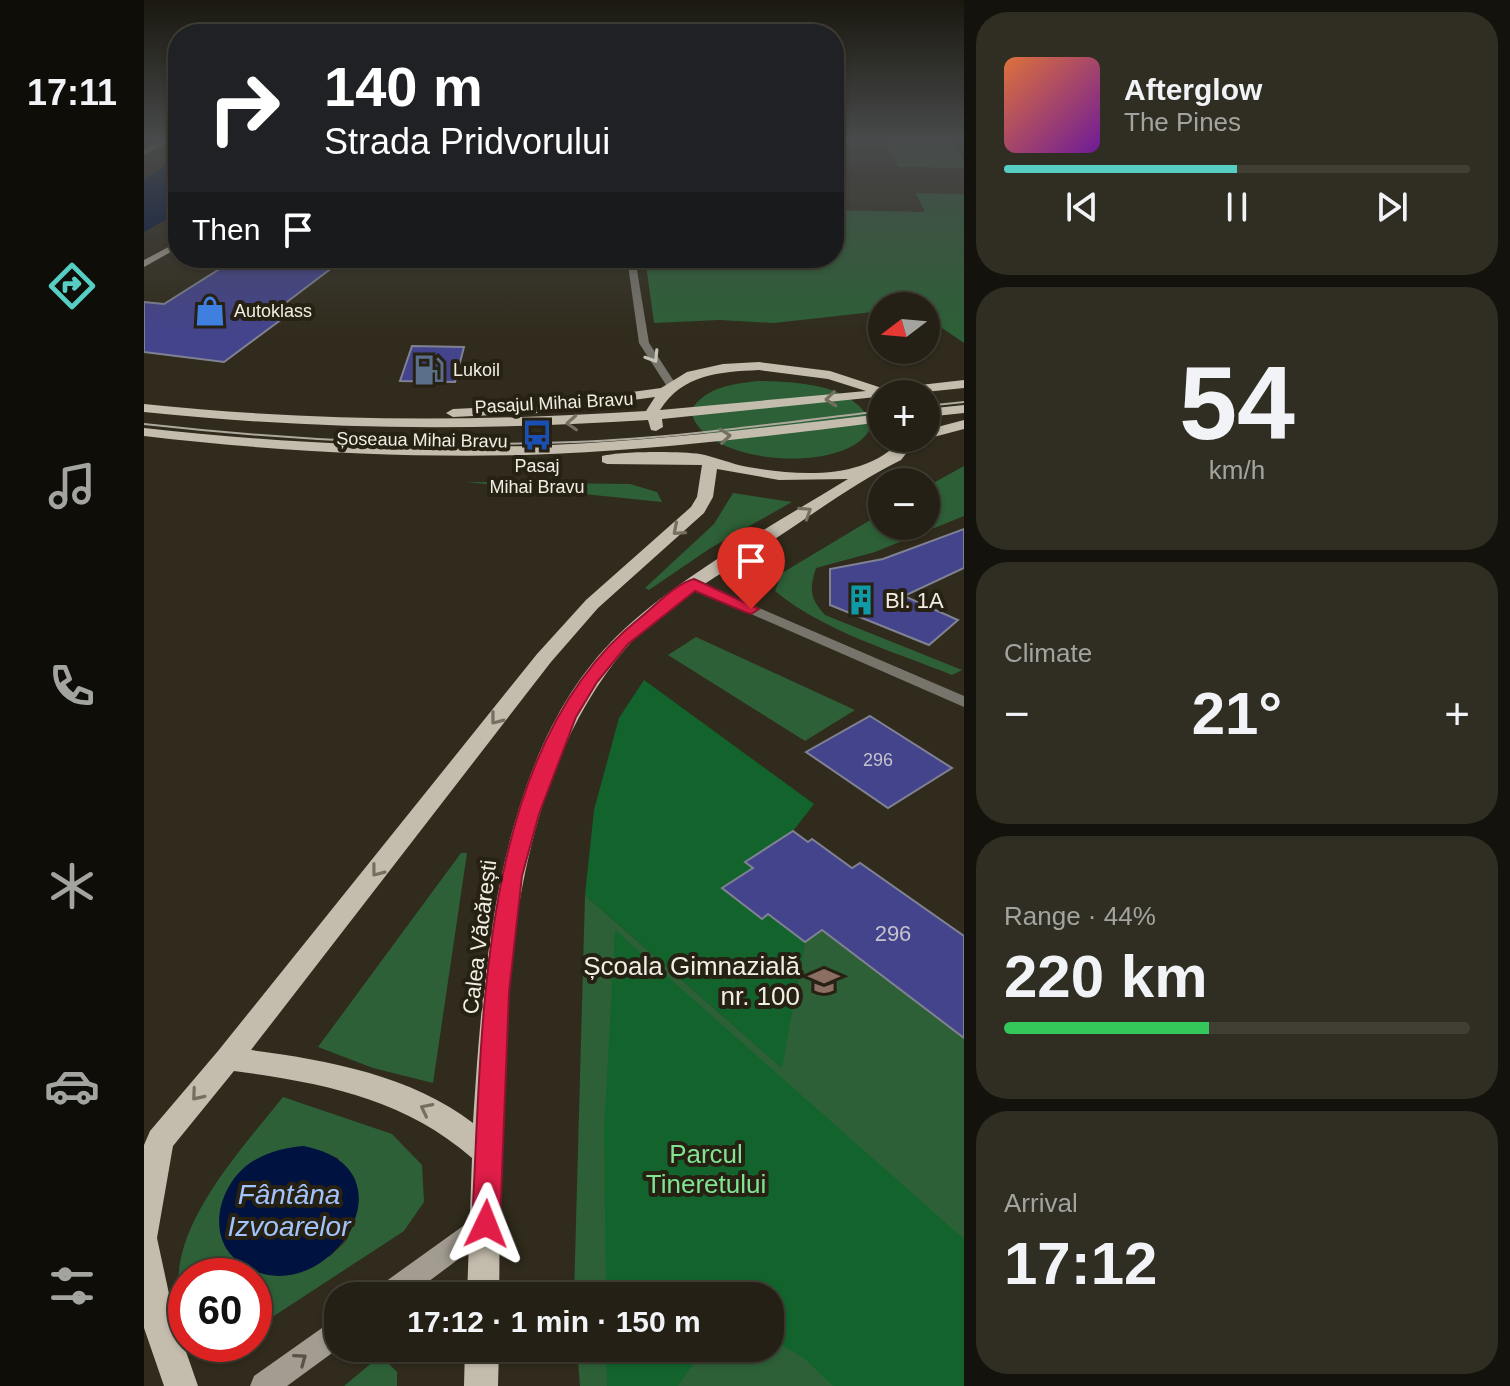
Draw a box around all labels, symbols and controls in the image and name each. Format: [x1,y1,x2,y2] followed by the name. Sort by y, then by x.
[324,55,483,118] text: 140 m
[192,56,296,160] icon: right
[27,72,117,113] text: 17:11
[1124,73,1262,106] text: Afterglow
[1124,107,1241,137] text: The Pines
[324,121,610,162] text: Strada Pridvorului
[1060,185,1104,229] icon: previous
[1215,185,1259,229] icon: pause
[1370,185,1414,229] icon: next
[276,208,320,252] icon: arrive
[192,213,260,246] text: Then
[44,258,100,314] icon: directions
[868,292,940,364] north arrow
[868,292,940,540] map controls
[193,294,227,328] shop icon: Autoklass
[234,301,312,321] place label: Autoklass
[1179,345,1295,461] text: 54
[643,348,658,363] one-way arrow
[412,353,446,387] fuel station icon: Lukoil
[453,360,500,380] place label: Lukoil
[868,380,940,452] button: +
[474,389,634,417] street label: Pasajul Mihai Bravu
[824,390,837,407] one-way arrow
[565,414,578,431] one-way arrow
[520,418,554,452] bus stop icon: Pasaj Mihai Bravu
[719,427,732,444] one-way arrow
[336,429,508,451] street label: Șoseaua Mihai Bravu
[1209,455,1265,485] text: km/h
[489,456,585,497] place label: Pasaj Mihai Bravu
[44,458,100,514] icon: music
[868,468,940,540] button: −
[798,506,812,521] one-way arrow
[673,520,688,535] one-way arrow
[717,527,785,609] pin
[729,539,773,583] icon: arrive
[844,583,878,617] building icon: Bl. 1A
[885,588,944,613] place label: Bl. 1A
[1004,638,1092,668] text: Climate
[44,658,100,714] icon: phone
[1192,680,1282,747] text: 21°
[1004,689,1030,738] text: −
[1444,689,1470,738] text: +
[491,710,505,725] one-way arrow
[863,750,893,770] house number: 296
[44,858,100,914] icon: climate
[458,858,501,1016] street label: Calea Văcărești
[373,862,387,877] one-way arrow
[1004,901,1156,931] text: Range · 44%
[875,921,911,946] house number: 296
[1004,943,1208,1010] text: 220 km
[583,951,801,1011] place label: Școala Gimnazială nr. 100
[807,964,841,998] school or university icon: Școala Gimnazială nr. 100
[44,1058,100,1114] icon: car
[192,1086,207,1101] one-way arrow
[419,1104,434,1119] one-way arrow
[646,1139,766,1199] park label: Parcul Tineretului
[228,1179,352,1242] water label: Fântâna Izvoarelor
[444,1182,528,1266] position arrow
[1004,1188,1078,1218] text: Arrival
[1004,1230,1157,1297] text: 17:12
[44,1258,100,1314] icon: filters
[168,1258,272,1362] speed limit sign: 60
[407,1305,701,1338] text: 17:12 · 1 min · 150 m
[292,1354,307,1369] one-way arrow

